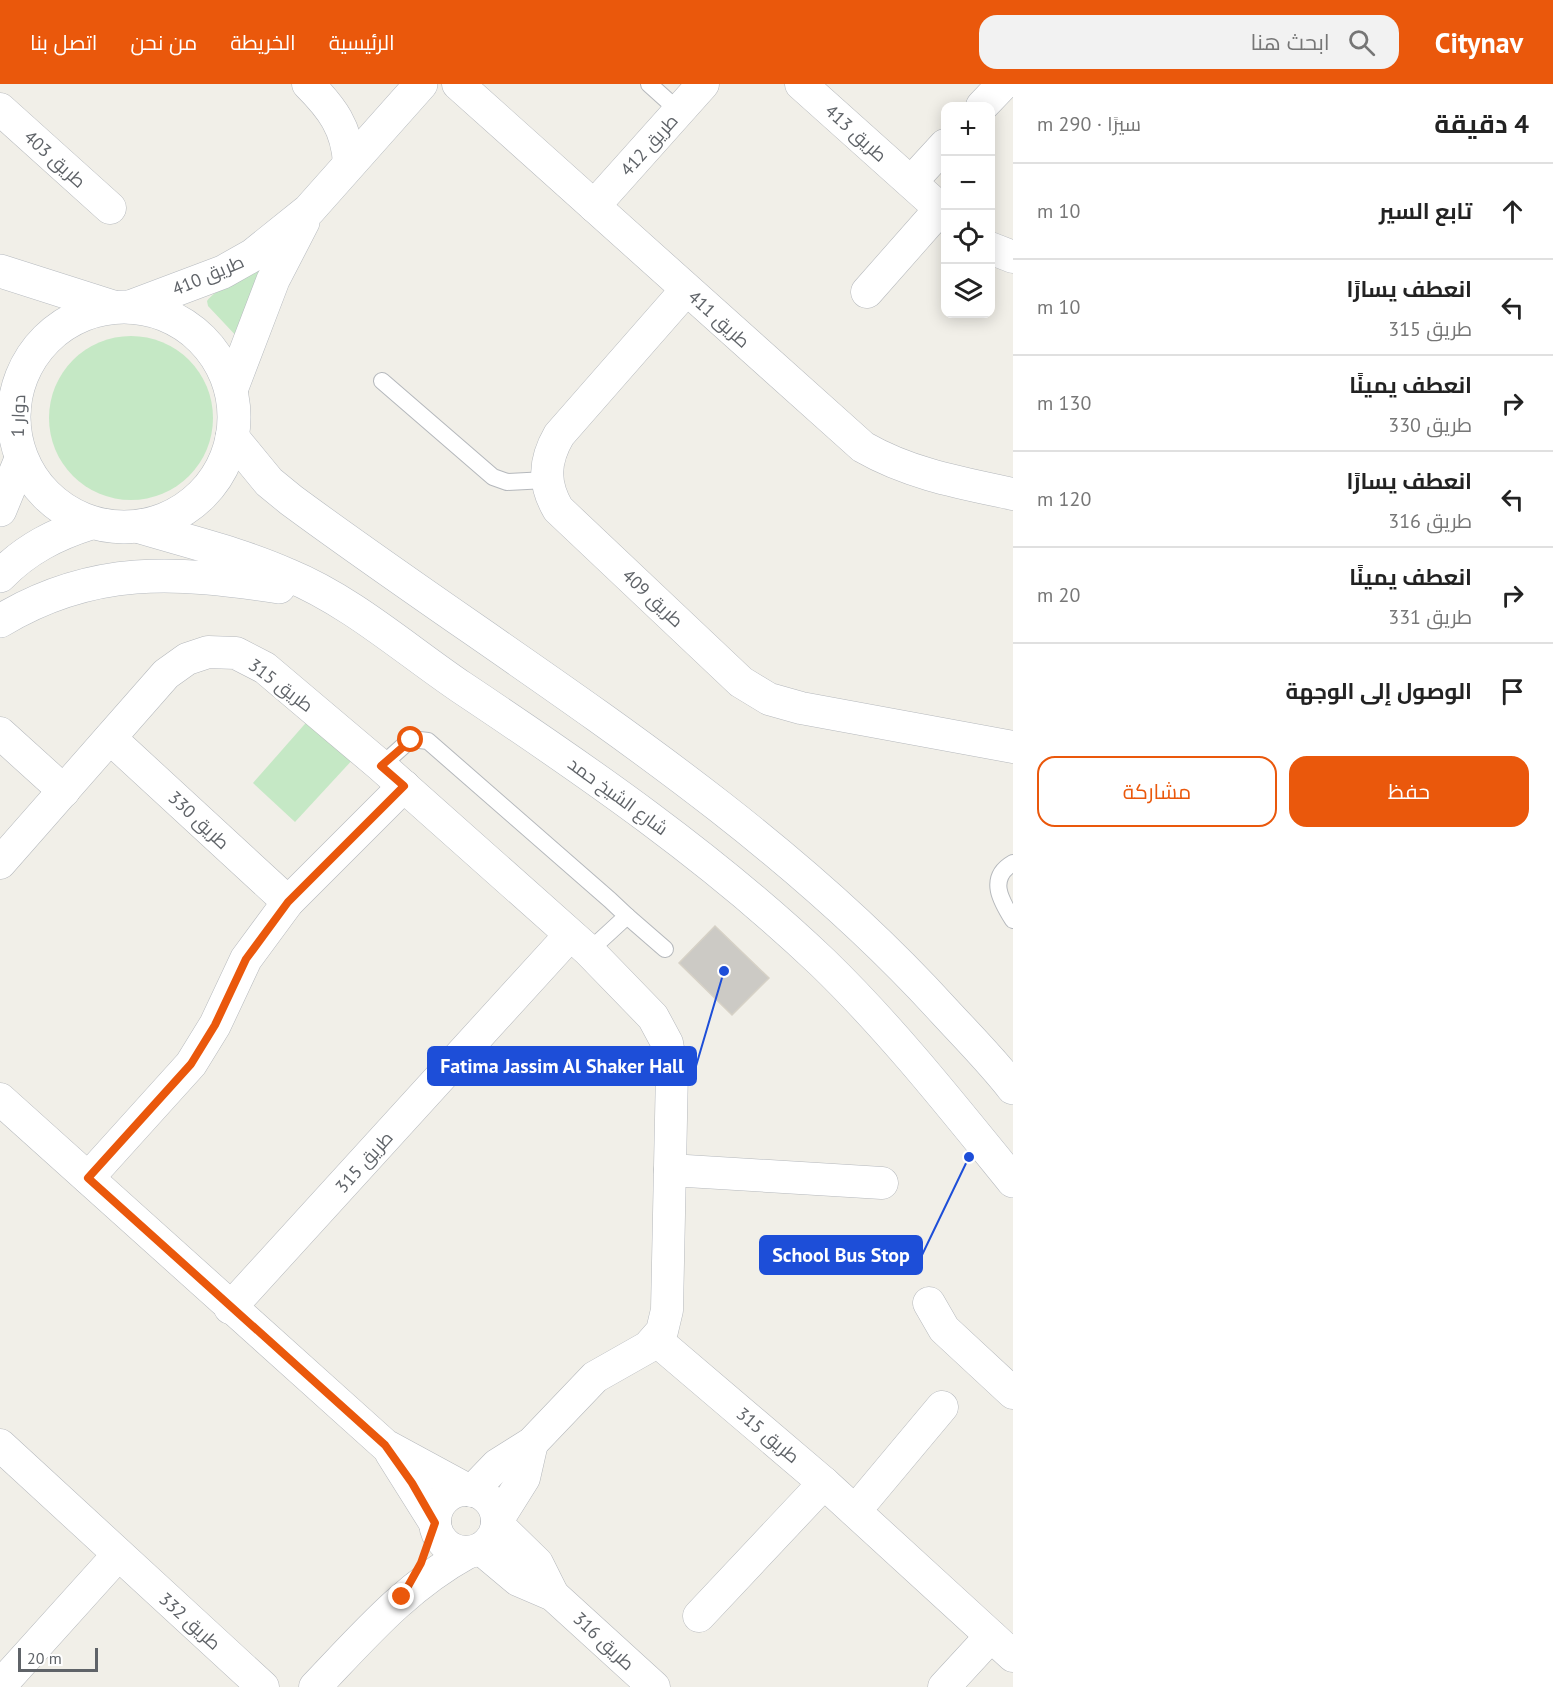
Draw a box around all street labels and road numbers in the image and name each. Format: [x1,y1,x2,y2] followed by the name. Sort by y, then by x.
[820,99,892,168] street label: طريق 413
[615,109,684,181] street label: طريق 412
[19,125,91,194] street label: طريق 403
[169,250,248,301] street label: طريق 410
[683,285,755,354] street label: طريق 411
[6,394,30,438] street label: دوار 1
[617,564,688,633] street label: طريق 409
[243,653,318,718] street label: طريق 315
[563,752,673,841] street label: شارع الشيخ حمد
[163,786,234,855] street label: طريق 330
[330,1126,399,1198] street label: طريق 315
[731,1402,804,1469] street label: طريق 315
[154,1587,226,1656] street label: طريق 332
[568,1607,639,1676] street label: طريق 316

